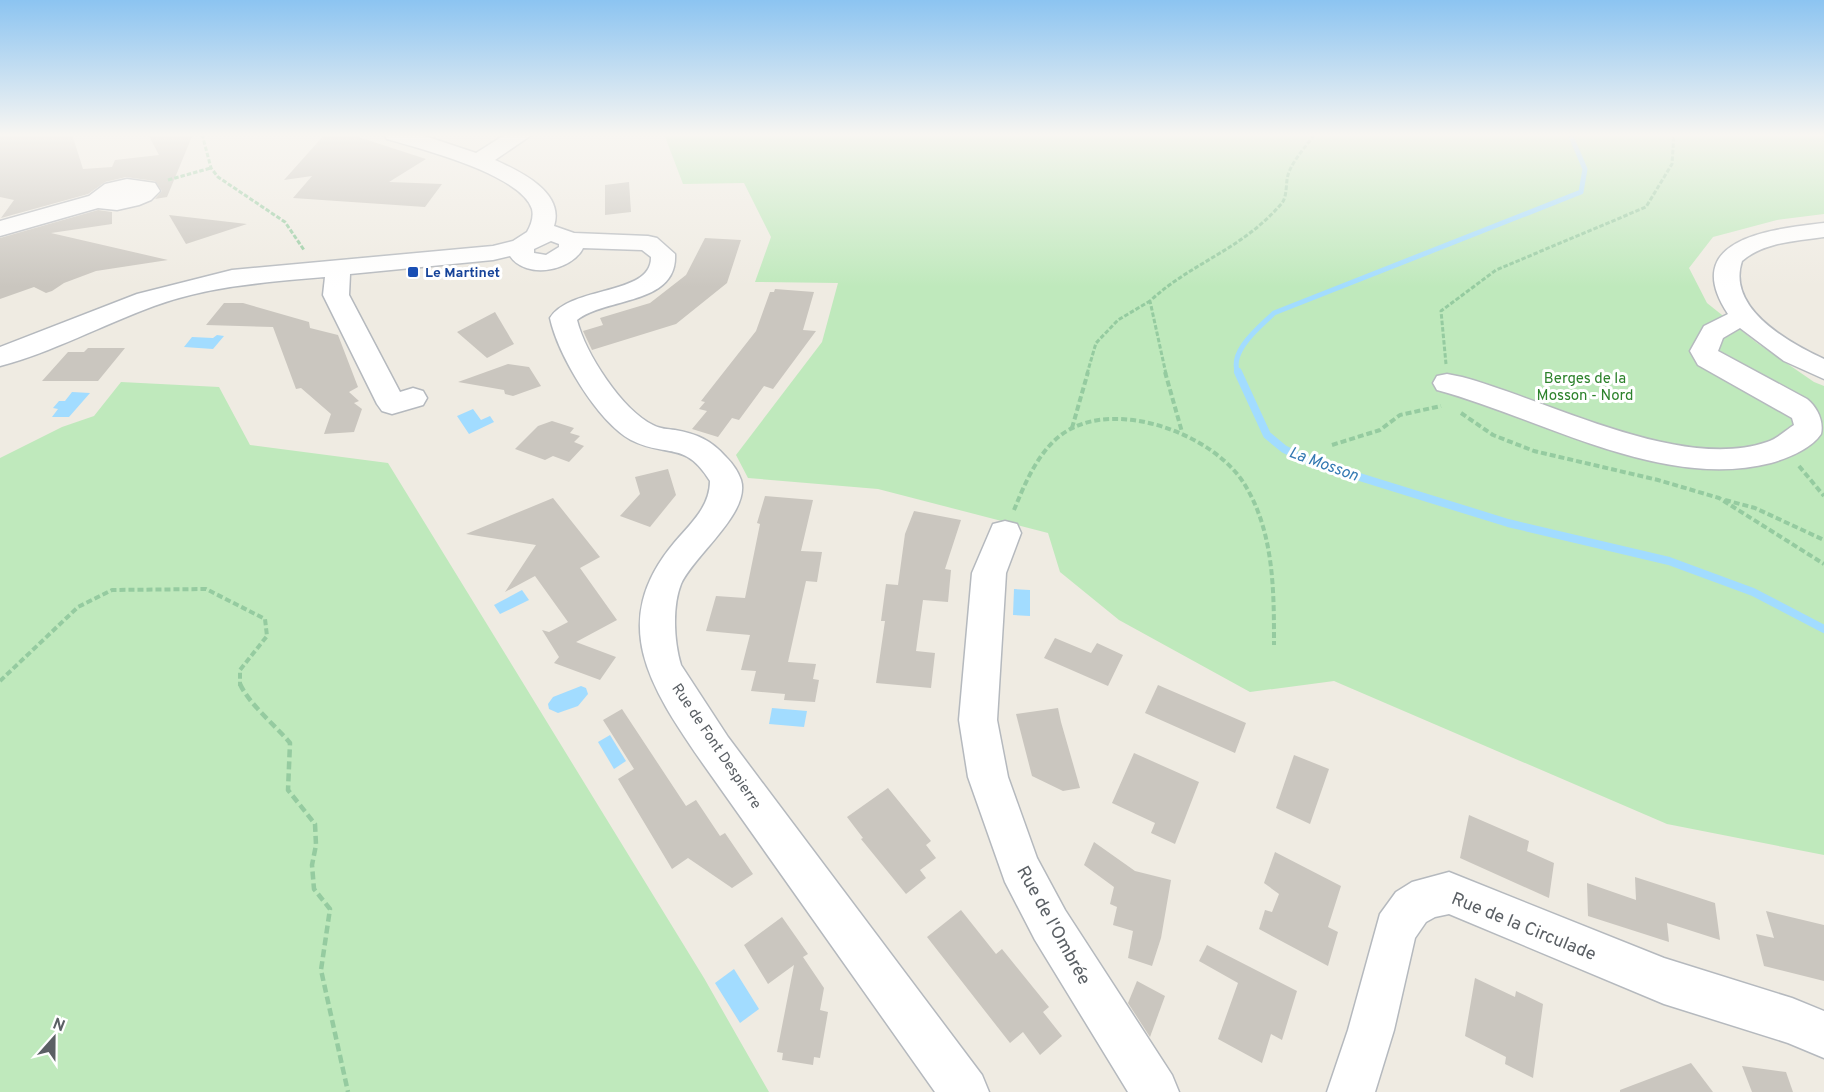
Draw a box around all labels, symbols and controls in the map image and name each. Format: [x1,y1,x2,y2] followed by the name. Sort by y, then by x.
[406,265,420,279] marker: Le Martinet
[425,265,500,282] place label: Le Martinet
[1537,370,1633,406] park label: Berges de la Mosson - Nord
[1286,443,1361,487] water label: La Mosson
[667,680,765,813] street label: Rue de Font Despierre
[1010,862,1095,989] street label: Rue de l'Ombrée
[1448,888,1599,967] street label: Rue de la Circulade
[24,1008,84,1068] north arrow
[50,1014,68,1037] text: N

